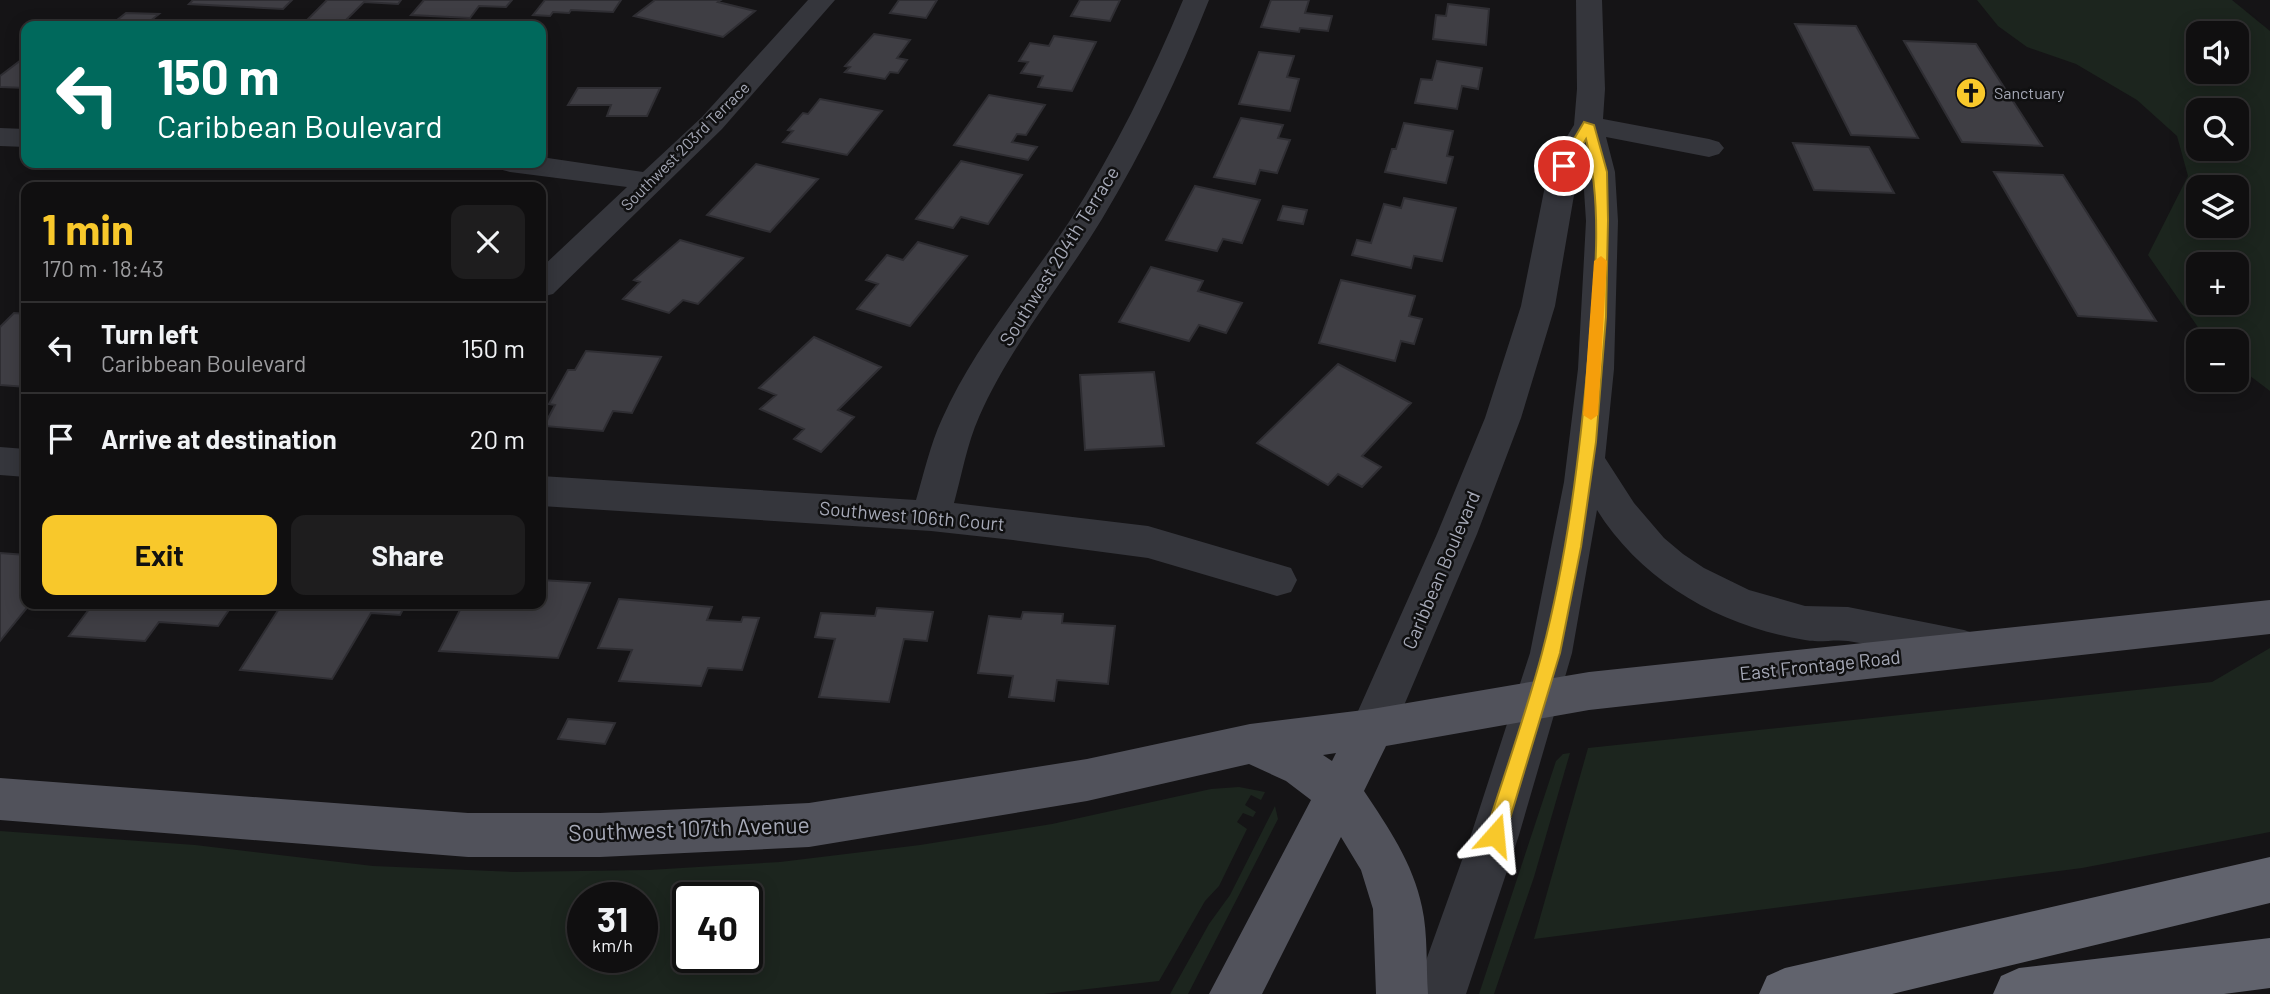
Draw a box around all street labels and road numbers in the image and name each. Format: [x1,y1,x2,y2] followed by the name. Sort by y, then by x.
[616,77,753,214] street label: Southwest 203rd Terrace
[994,162,1123,350] street label: Southwest 204th Terrace
[1397,487,1484,652] street label: Caribbean Boulevard
[818,496,1006,535] street label: Southwest 106th Court
[1738,645,1902,684] street label: East Frontage Road
[568,810,810,846] street label: Southwest 107th Avenue

